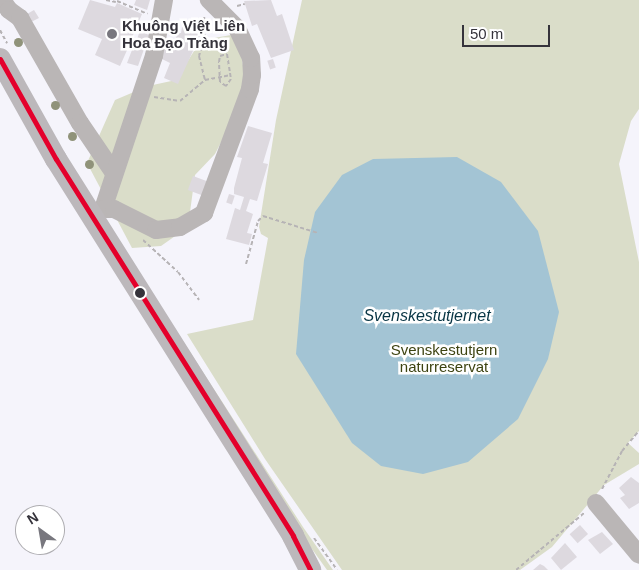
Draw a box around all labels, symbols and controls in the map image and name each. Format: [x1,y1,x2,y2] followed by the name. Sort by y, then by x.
[464,15,552,47] scale bar
[122,16,245,51] place label: Khuông Việt Liên Hoa Đạo Tràng
[470,25,503,42] text: 50 m
[106,28,118,40] marker: Khuông Việt Liên Hoa Đạo Tràng
[135,288,145,298] unlabelled marker
[363,306,491,326] water label: Svenskestutjernet
[391,340,497,375] park label: Svenskestutjern naturreservat
[15,505,65,555] north arrow
[24,509,41,528] text: N

